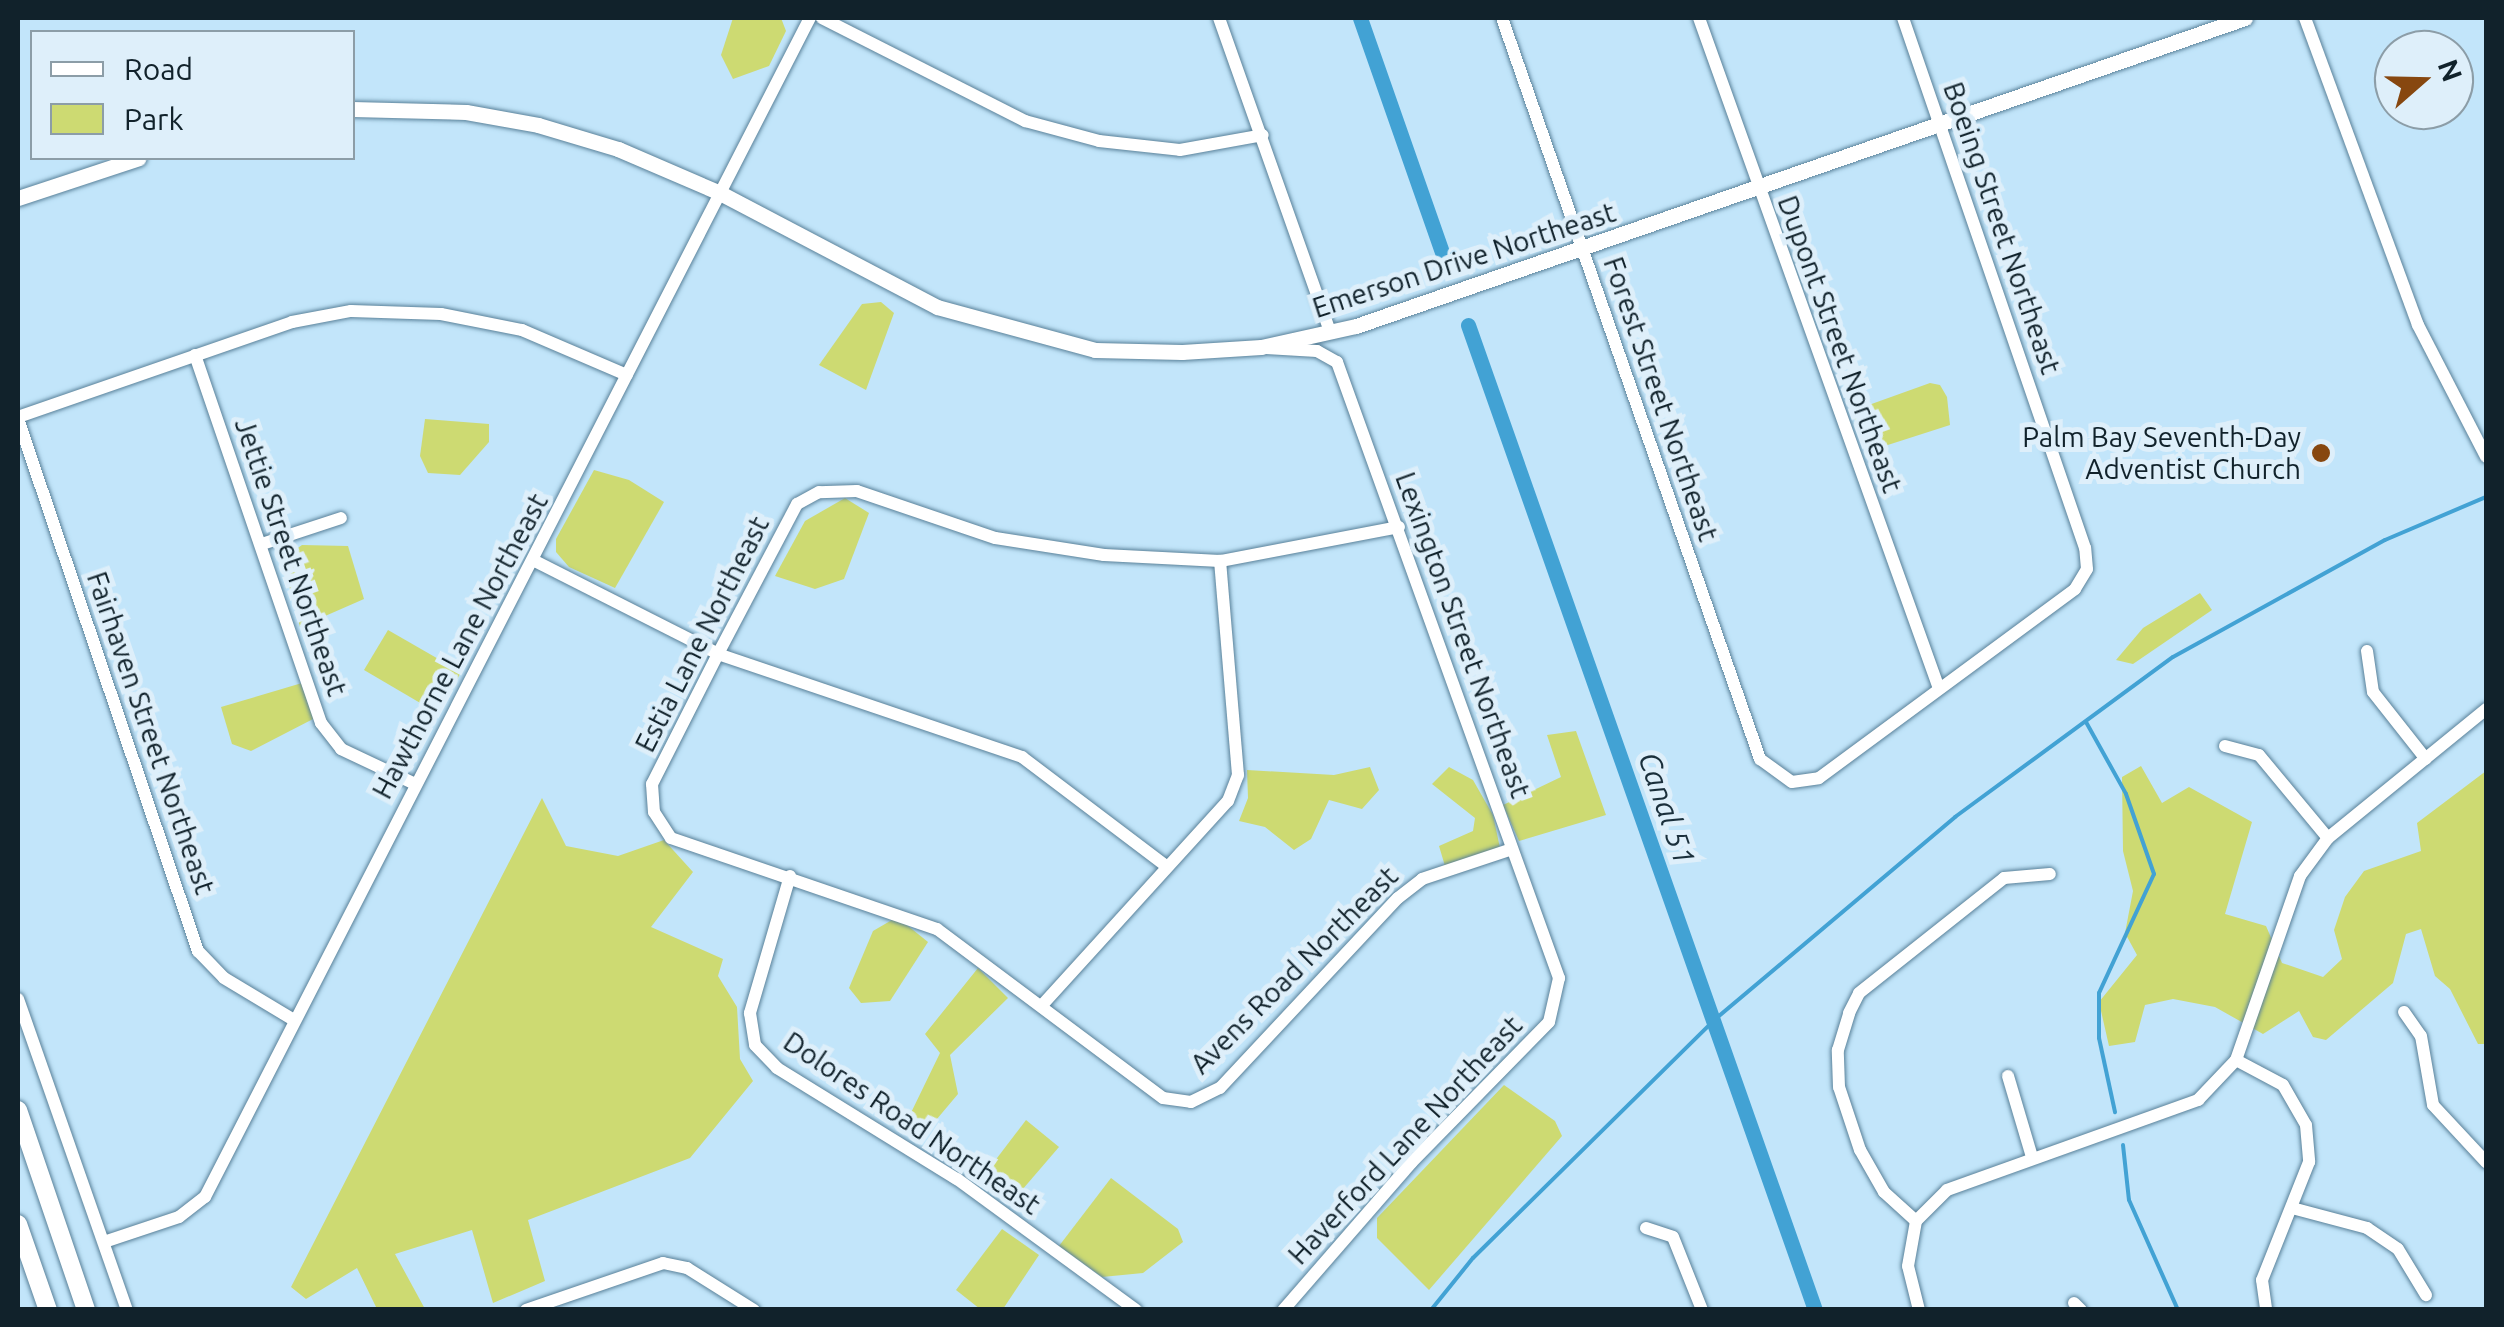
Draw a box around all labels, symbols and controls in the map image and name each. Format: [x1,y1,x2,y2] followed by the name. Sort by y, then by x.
[30,30,355,160] legend
[2374,30,2474,130] north arrow
[124,52,193,86] text: Road
[2433,55,2469,85] text: N
[1936,78,2068,378] street label: Boeing Street Northeast
[124,102,184,136] text: Park
[1771,191,1909,497] street label: Dupont Street Northeast
[1308,195,1620,325] street label: Emerson Drive Northeast
[1597,253,1725,545] street label: Forest Street Northeast
[228,414,354,700] street label: Jettie Street Northeast
[2022,420,2301,486] place label: Palm Bay Seventh-Day Adventist Church
[2310,442,2332,464] marker: Palm Bay Seventh-Day Adventist Church
[1388,468,1538,802] street label: Lexington Street Northeast
[365,488,555,804] street label: Hawthorne Lane Northeast
[628,511,776,757] street label: Estia Lane Northeast
[80,567,222,899] street label: Fairhaven Street Northeast
[1631,747,1703,869] water label: Canal 51
[1183,859,1405,1081] street label: Avens Road Northeast
[1281,1009,1529,1271] street label: Haverford Lane Northeast
[777,1025,1047,1221] street label: Dolores Road Northeast

